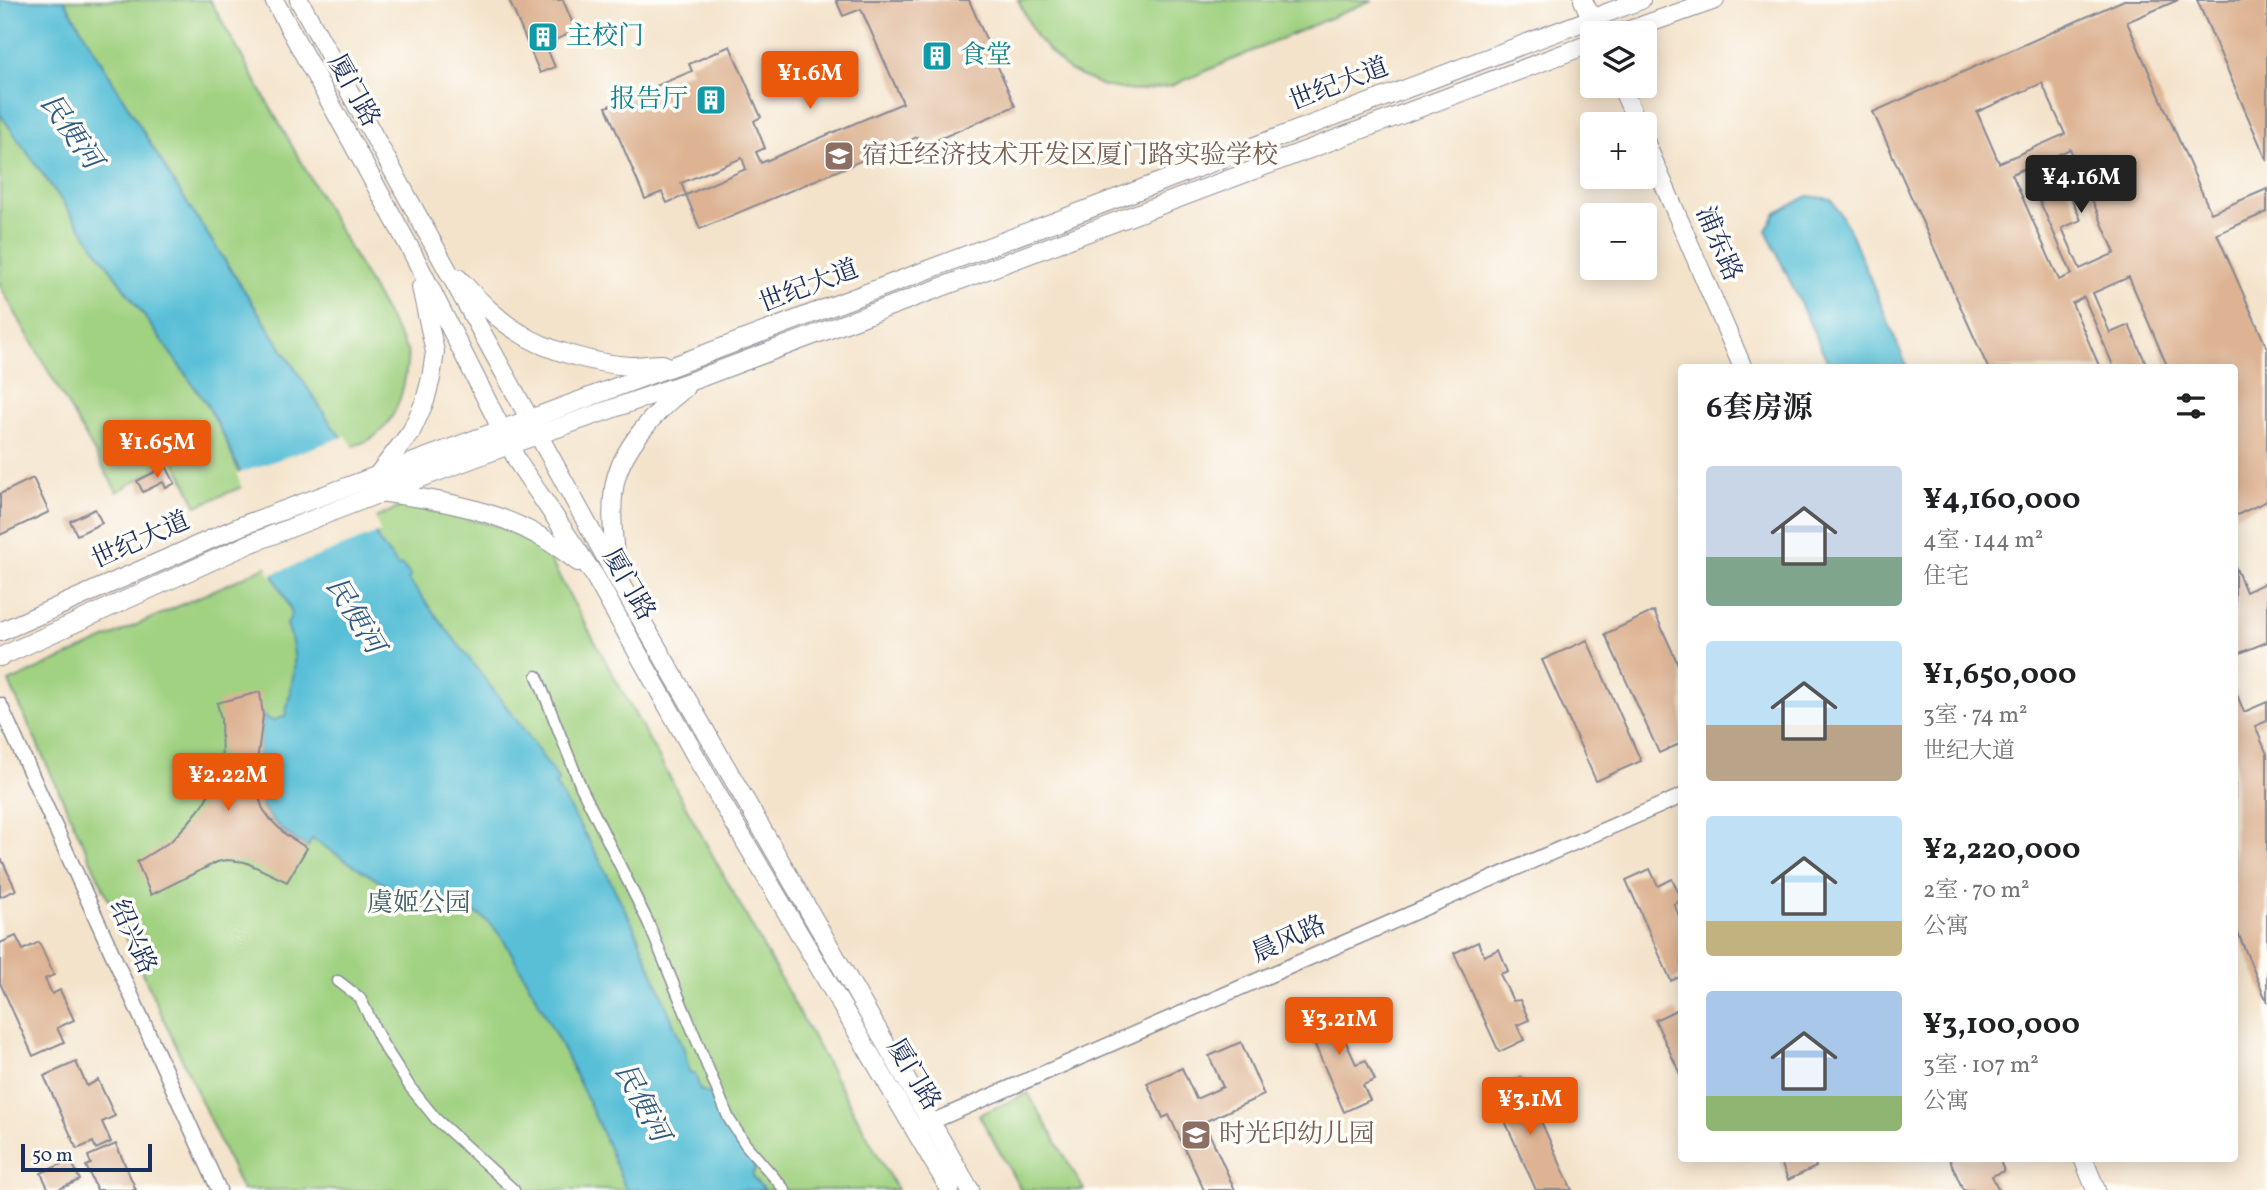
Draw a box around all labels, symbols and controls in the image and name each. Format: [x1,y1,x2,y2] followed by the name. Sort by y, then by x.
[566,19,644,55] place label: 主校门
[526,20,560,54] building icon: 主校门
[1580,21,1657,280] map controls
[1580,21,1657,98] button: layers
[960,38,1012,74] place label: 食堂
[920,39,954,73] building icon: 食堂
[318,48,388,134] street label: 厦门路
[1284,50,1394,120] street label: 世纪大道
[761,52,859,111] pin: ¥1.6M
[777,58,843,90] text: ¥1.6M
[610,82,688,118] place label: 报告厅
[694,83,728,117] building icon: 报告厅
[30,86,113,182] water label: 民便河
[1580,112,1657,189] button: +
[862,138,1278,174] place label: 宿迁经济技术开发区厦门路实验学校
[822,139,856,173] school or university icon: 宿迁经济技术开发区厦门路实验学校
[2024,156,2138,215] pin: ¥4.16M
[2041,162,2121,194] text: ¥4.16M
[1686,201,1750,287] street label: 浦东路
[1580,203,1657,280] button: −
[754,252,864,322] street label: 世纪大道
[2172,387,2210,425] icon: filters
[1706,388,1812,430] text: 6套房源
[100,420,214,480] pin: ¥1.65M
[119,427,195,459] text: ¥1.65M
[1923,479,2081,521] text: ¥4,160,000
[1762,494,1846,578] icon: home
[86,503,196,579] street label: 世纪大道
[1923,525,2043,557] text: 4室 · 144 m²
[593,542,663,628] street label: 厦门路
[1923,561,1969,593] text: 住宅
[315,570,395,666] water label: 民便河
[1923,654,2076,696] text: ¥1,650,000
[1762,669,1846,753] icon: home
[1923,700,2028,732] text: 3室 · 74 m²
[1923,736,2015,768] text: 世纪大道
[171,754,285,813] pin: ¥2.22M
[188,760,268,792] text: ¥2.22M
[1923,829,2080,871] text: ¥2,220,000
[1762,844,1846,928] icon: home
[1923,875,2030,907] text: 2室 · 70 m²
[367,886,471,922] park label: 虞姬公园
[100,894,164,980] street label: 绍兴路
[1246,908,1332,972] street label: 晨风路
[1923,911,1969,943] text: 公寓
[1282,998,1396,1057] pin: ¥3.21M
[1301,1004,1377,1036] text: ¥3.21M
[1923,1004,2080,1046] text: ¥3,100,000
[1762,1019,1846,1103] icon: home
[877,1032,949,1118] street label: 厦门路
[1923,1050,2039,1082] text: 3室 · 107 m²
[604,1057,680,1154] water label: 民便河
[1481,1078,1579,1137] pin: ¥3.1M
[1498,1084,1562,1116] text: ¥3.1M
[1923,1086,1969,1118] text: 公寓
[1219,1117,1375,1153] place label: 时光印幼儿园
[1179,1118,1213,1152] school or university icon: 时光印幼儿园
[21,1141,152,1173] scale bar
[32,1143,73,1169] text: 50 m

